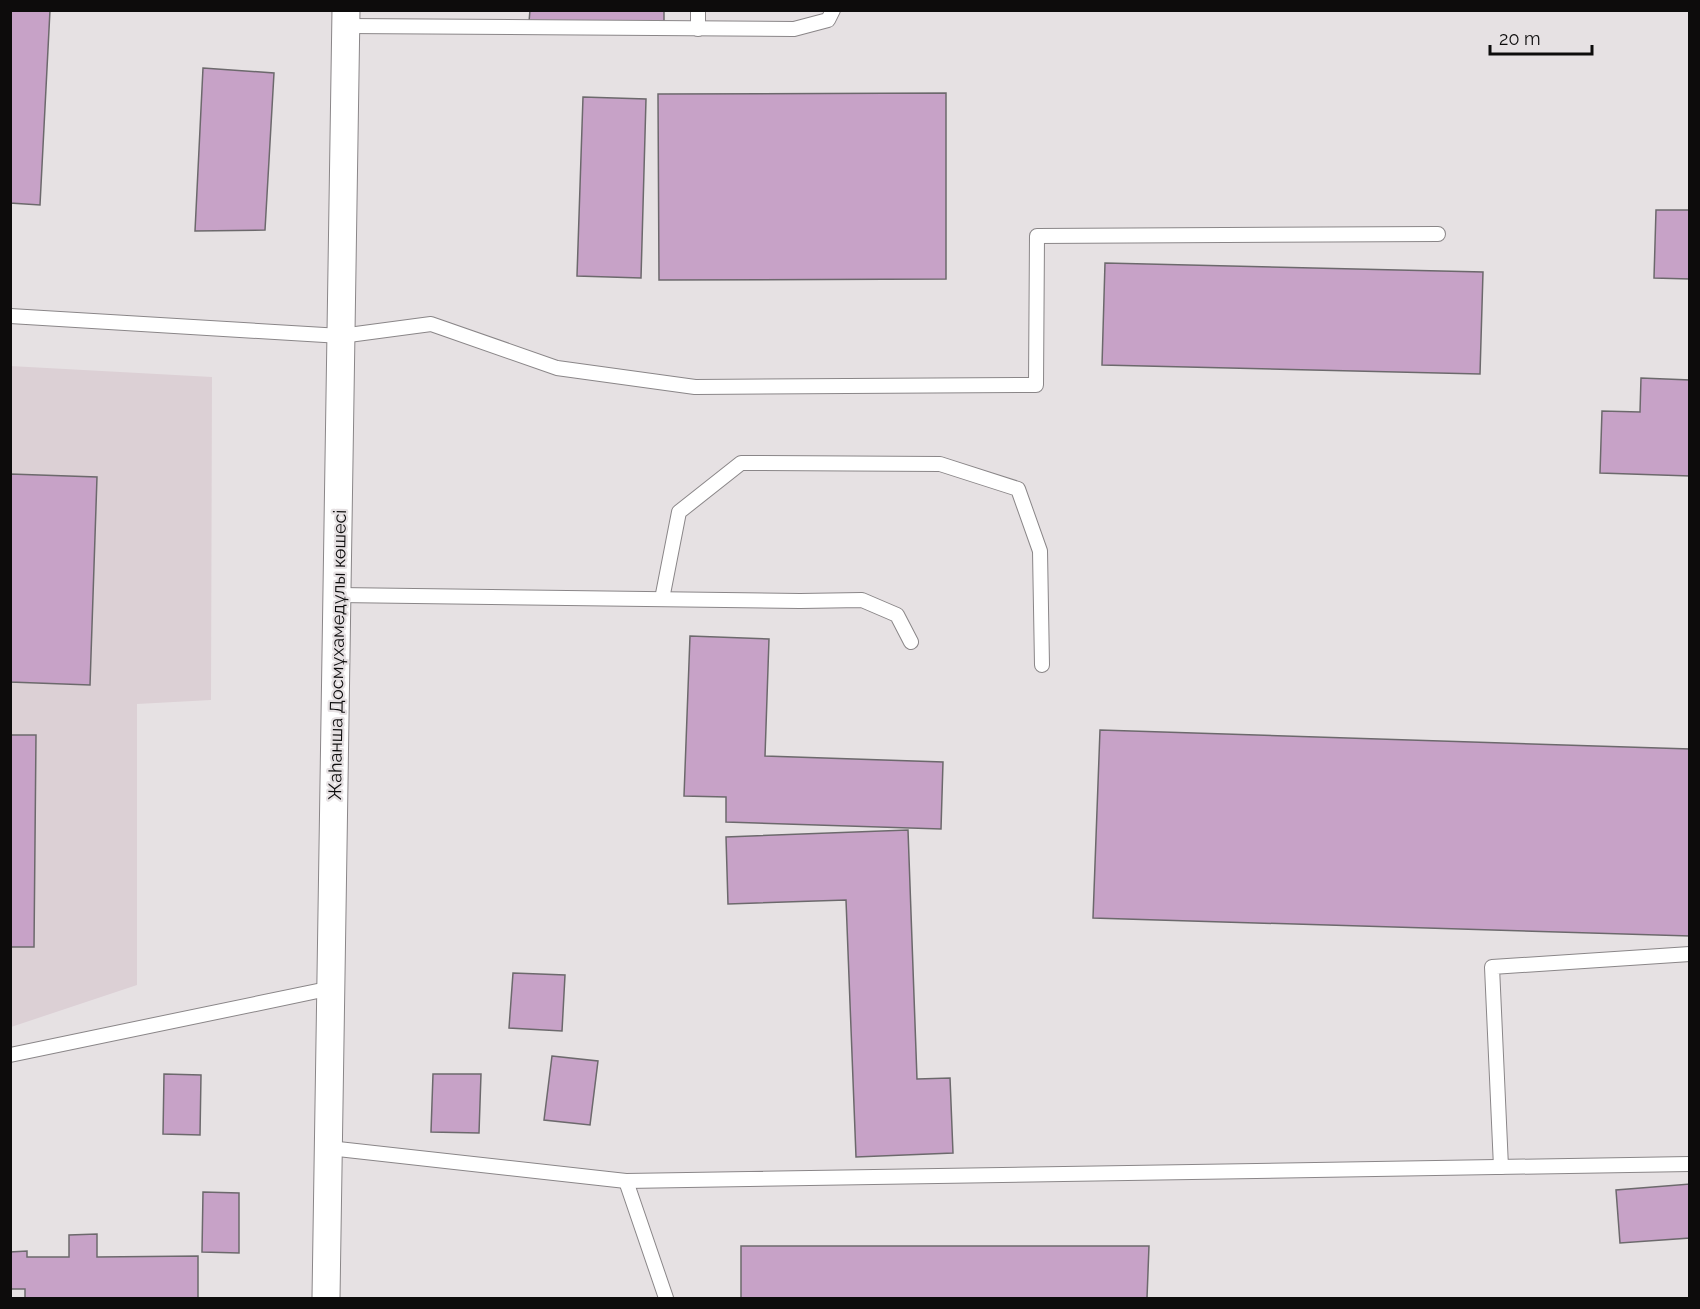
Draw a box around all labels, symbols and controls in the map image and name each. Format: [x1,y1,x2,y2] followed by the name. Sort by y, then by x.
[1490,18,1592,56] scale bar
[1499,28,1541,49] text: 20 m
[324,509,350,801] street label: Жаһанша Досмұхамедұлы көшесі

